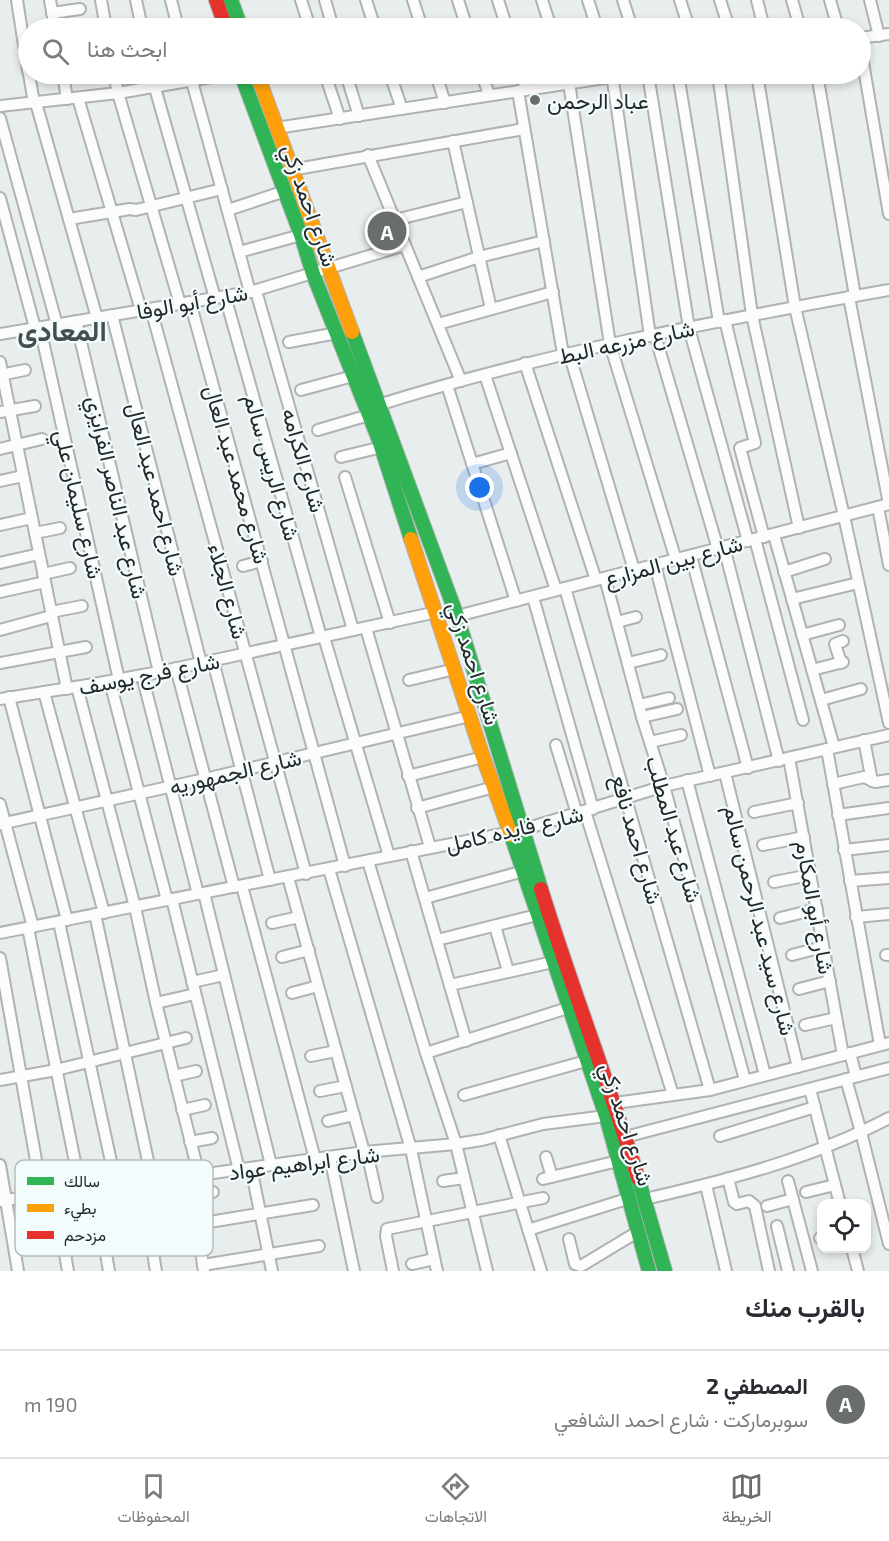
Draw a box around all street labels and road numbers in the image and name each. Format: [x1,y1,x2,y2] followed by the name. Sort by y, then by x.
[271,140,344,272] street label: شارع احمد زكي
[134,278,250,327] street label: شارع أبو الوفا
[556,314,697,371] street label: شارع مزرعه البط
[197,382,276,567] street label: شارع محمد عبد العال
[237,391,306,544] street label: شارع الريس سالم
[75,393,154,603] street label: شارع عبد الناصر الفرايزي
[120,400,191,579] street label: شارع احمد عبد العال
[275,405,332,516] street label: شارع الكرامه
[43,427,110,583] street label: شارع سليمان علي
[601,529,746,594] street label: شارع بين المزارع
[201,540,254,642] street label: شارع الجلاء
[436,598,507,730] street label: شارع احمد زكي
[76,647,222,702] street label: شارع فرج يوسف
[166,743,304,802] street label: شارع الجمهوريه
[639,753,708,906] street label: شارع عبد المطلب
[604,771,669,908] street label: شارع احمد نافع
[443,800,586,859] street label: شارع فايده كامل
[717,802,802,1039] street label: شارع سيد عبد الرحمن سالم
[788,838,841,976] street label: شارع أبو المكارم
[589,1059,660,1191] street label: شارع احمد زكي
[227,1140,381,1187] street label: شارع ابراهيم عواد

